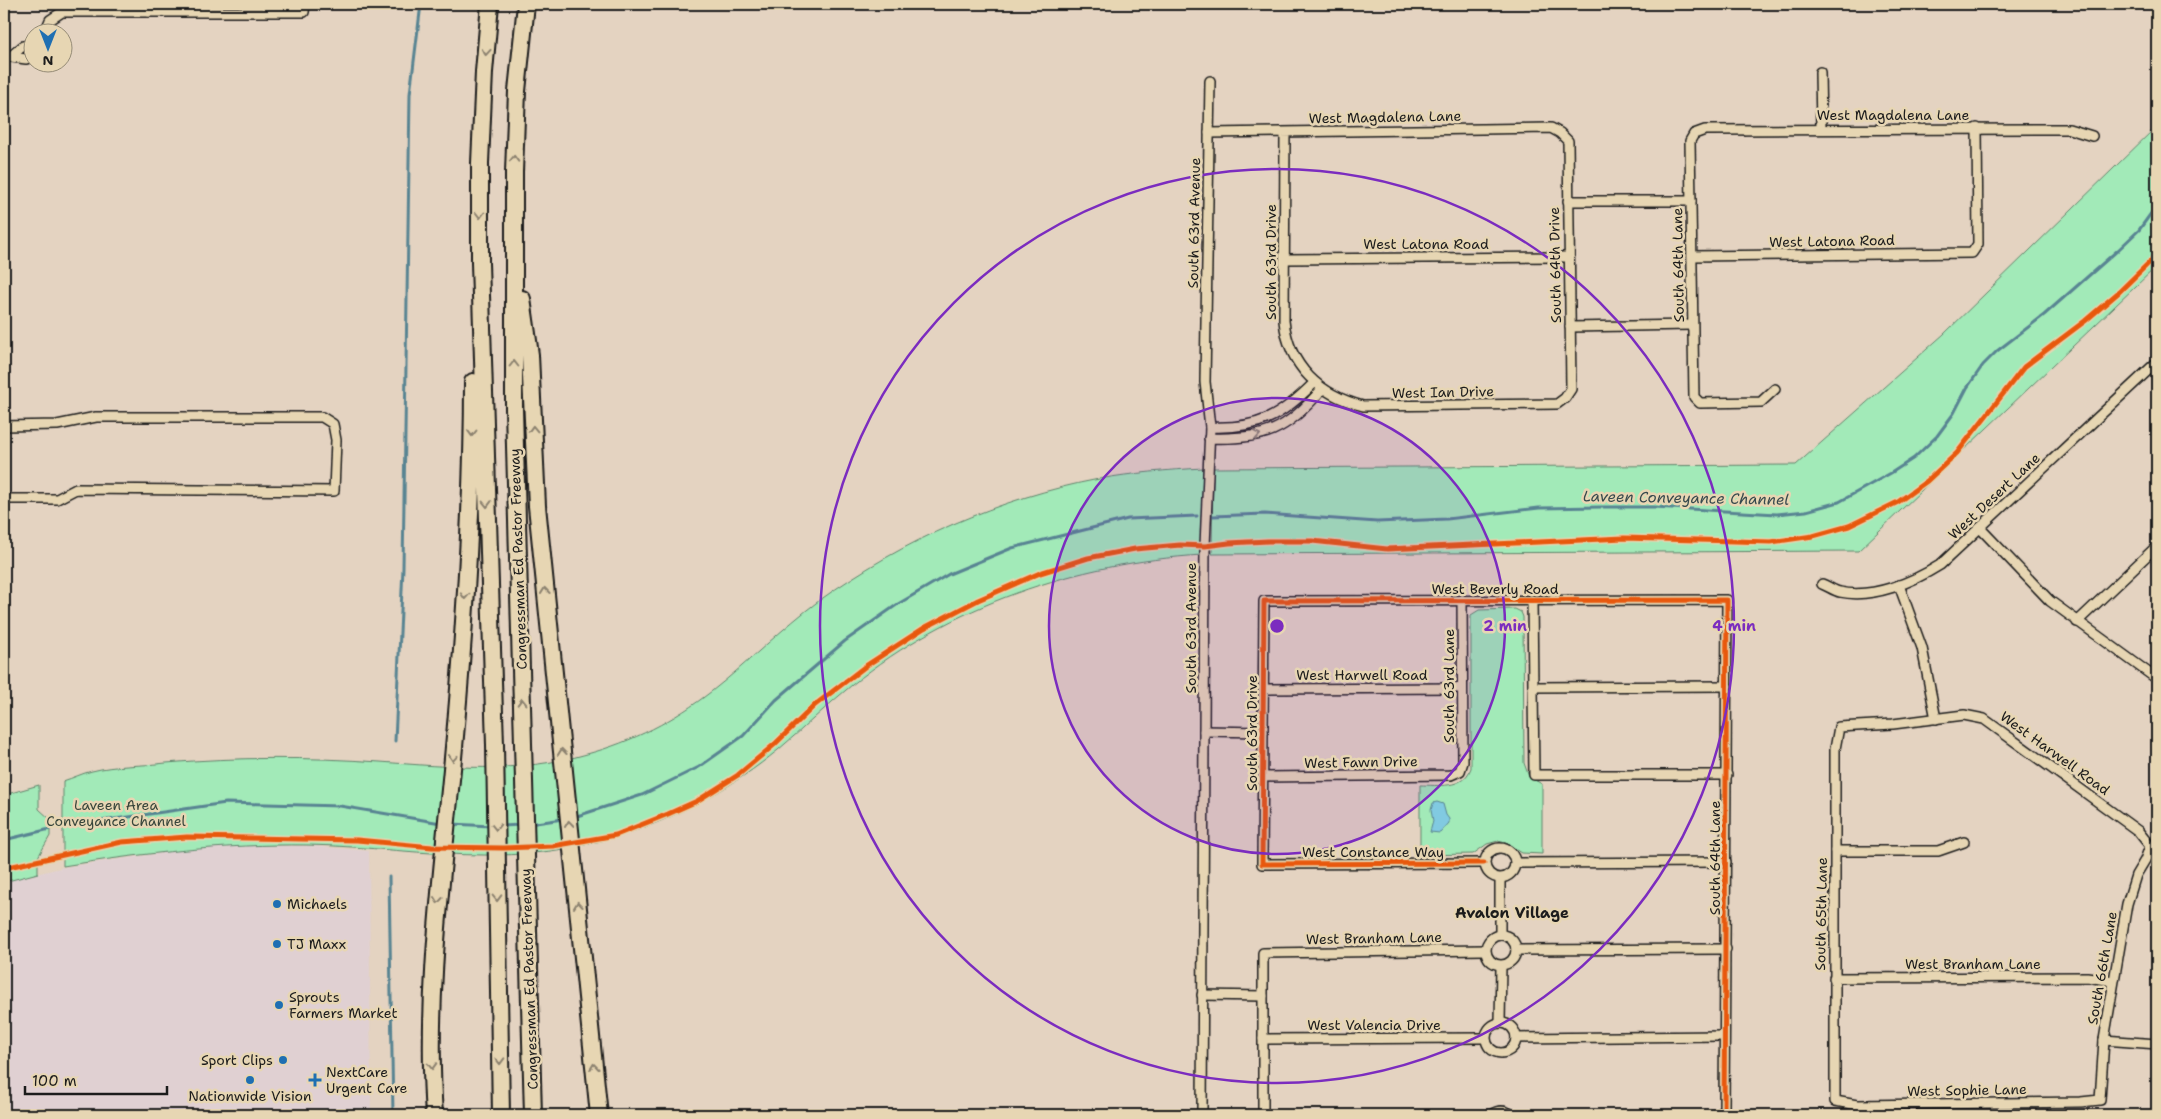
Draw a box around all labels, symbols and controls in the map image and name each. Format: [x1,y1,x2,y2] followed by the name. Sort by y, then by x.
[22,22,72,72] north arrow
[481,49,492,57] one-way arrow
[42,52,54,70] text: N
[1817,106,1969,124] street label: West Magdalena Lane
[1308,107,1462,127] street label: West Magdalena Lane
[509,154,520,162] one-way arrow
[1184,157,1204,289] street label: South 63rd Avenue
[1262,204,1280,320] street label: South 63rd Drive
[1545,207,1565,323] street label: South 64th Drive
[1668,207,1688,322] street label: South 64th Lane
[475,211,485,219] one-way arrow
[1769,231,1895,251] street label: West Latona Road
[1363,235,1489,253] street label: West Latona Road
[509,360,519,368] one-way arrow
[1392,382,1494,402] street label: West Ian Drive
[528,424,539,432] one-way arrow
[467,430,478,438] one-way arrow
[1253,430,1261,440] one-way arrow
[505,448,531,670] street label: Congressman Ed Pastor Freeway
[1944,449,2044,543] street label: West Desert Lane
[1583,486,1790,510] water label: Laveen Conveyance Channel
[481,500,492,508] one-way arrow
[1182,562,1200,693] street label: South 63rd Avenue
[1431,580,1559,598] street label: West Beverly Road
[540,586,551,594] one-way arrow
[460,592,471,600] one-way arrow
[1483,616,1527,636] text: 2 min
[1712,616,1756,636] text: 4 min
[1268,617,1286,635] centre of rings
[1440,629,1458,743] street label: South 63rd Lane
[1296,666,1428,684] street label: West Harwell Road
[1243,675,1261,791] street label: South 63rd Drive
[517,698,528,706] one-way arrow
[1997,707,2114,799] street label: West Harwell Road
[557,748,568,756] one-way arrow
[1304,752,1418,772] street label: West Fawn Drive
[448,754,459,762] one-way arrow
[46,796,187,830] park label: Laveen Area Conveyance Channel
[1706,801,1724,915] street label: South 64th Lane
[564,819,575,827] one-way arrow
[491,824,501,831] one-way arrow
[1302,843,1444,861] street label: West Constance Way
[1811,857,1831,971] street label: South 65th Lane
[516,868,542,1090] street label: Congressman Ed Pastor Freeway
[492,894,502,902] one-way arrow
[287,895,347,913] place label: Michaels
[433,896,444,904] one-way arrow
[271,898,283,910] marker: Michaels
[573,901,584,909] one-way arrow
[1455,903,1569,923] district label: Avalon Village
[2083,910,2121,1026] street label: South 66th Lane
[1306,928,1442,948] street label: West Branham Lane
[287,935,346,953] place label: TJ Maxx
[271,938,283,950] marker: TJ Maxx
[1905,955,2041,973] street label: West Branham Lane
[289,988,398,1022] place label: Sprouts Farmers Market
[273,999,285,1011] marker: Sprouts Farmers Market
[1307,1016,1441,1034] street label: West Valencia Drive
[201,1051,273,1069] place label: Sport Clips
[277,1054,289,1066] marker: Sport Clips
[494,1057,505,1065] one-way arrow
[426,1062,437,1070] one-way arrow
[589,1062,600,1070] one-way arrow
[326,1063,408,1097] place label: NextCare Urgent Care
[25,1064,168,1096] scale bar
[32,1071,77,1091] text: 100 m
[308,1073,322,1087] marker: NextCare Urgent Care
[244,1074,256,1086] marker: Nationwide Vision
[1907,1080,2027,1100] street label: West Sophie Lane
[188,1087,312,1105] place label: Nationwide Vision

